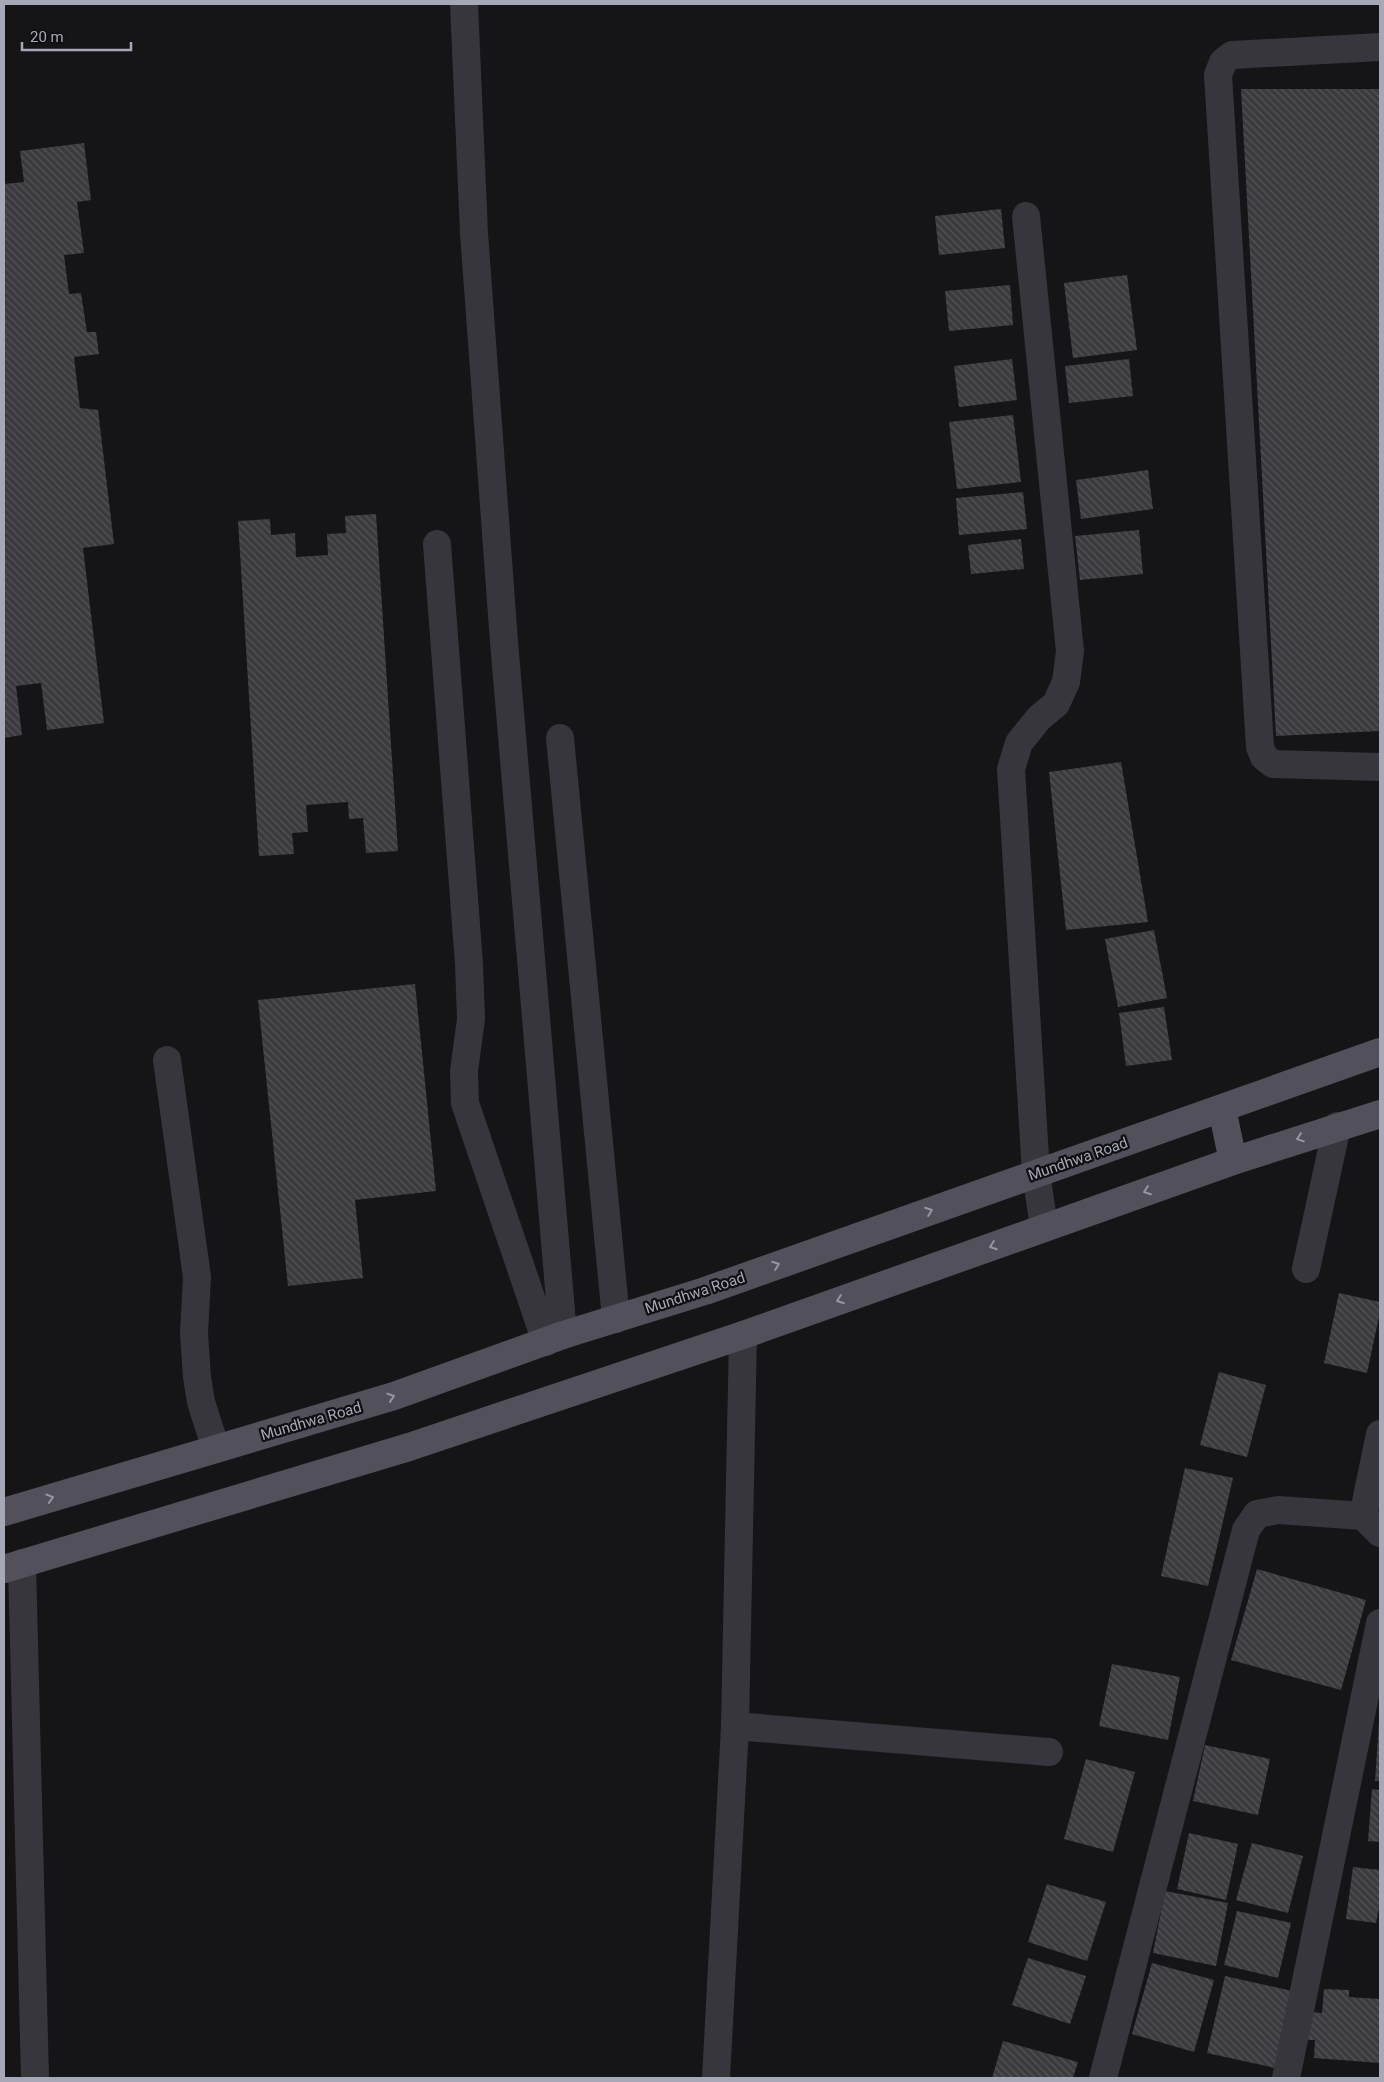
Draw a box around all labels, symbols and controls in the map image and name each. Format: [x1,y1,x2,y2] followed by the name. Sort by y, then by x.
[22,20,131,52] scale bar
[30,28,64,46] text: 20 m
[1297,1133,1305,1143] one-way arrow
[1026,1134,1130,1184] street label: Mundhwa Road
[1143,1185,1151,1195] one-way arrow
[925,1207,933,1217] one-way arrow
[990,1240,998,1250] one-way arrow
[772,1261,780,1271] one-way arrow
[643,1268,747,1318] street label: Mundhwa Road
[837,1294,845,1304] one-way arrow
[386,1392,394,1402] one-way arrow
[259,1398,363,1444] street label: Mundhwa Road
[46,1493,54,1503] one-way arrow

